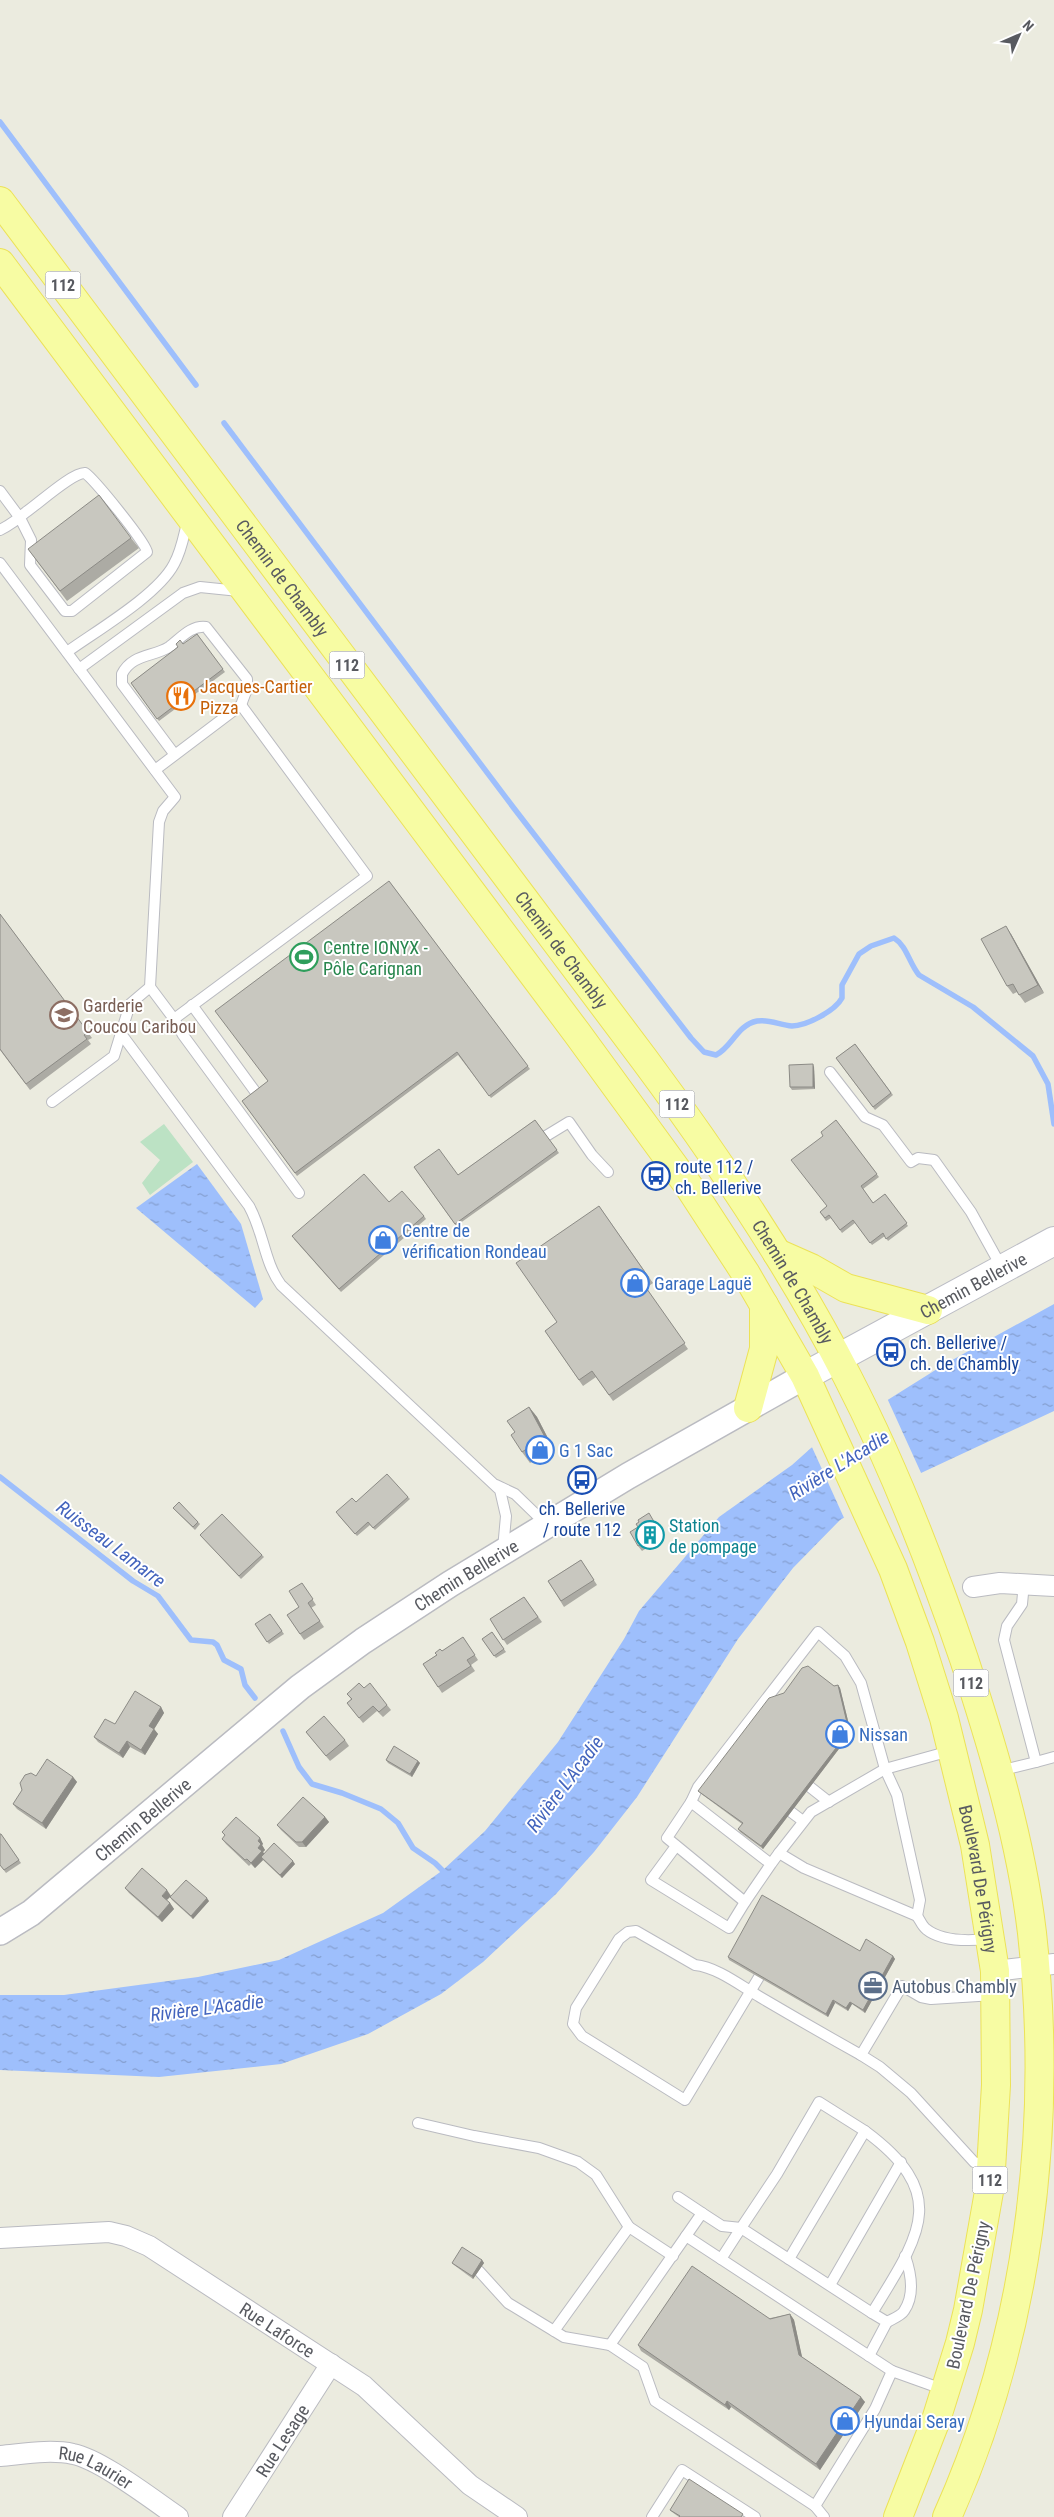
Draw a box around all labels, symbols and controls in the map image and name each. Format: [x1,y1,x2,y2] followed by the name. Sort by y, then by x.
[994,10,1044,60] north arrow
[1020,17,1037,34] text: N
[46,272,80,298] road number: 112
[232,515,334,641] street label: Chemin de Chambly
[330,652,364,678] road number: 112
[200,676,313,718] place label: Jacques-Cartier Pizza
[166,681,196,711] restaurant icon: Jacques-Cartier Pizza
[511,887,613,1013] street label: Chemin de Chambly
[323,937,428,979] place label: Centre IONYX - Pôle Carignan
[289,942,319,972] sports icon: Centre IONYX - Pôle Carignan
[83,995,196,1037] place label: Garderie Coucou Caribou
[49,1000,79,1030] school or university icon: Garderie Coucou Caribou
[660,1090,694,1118] road number: 112
[675,1156,761,1198] place label: route 112 / ch. Bellerive
[641,1161,671,1191] bus stop icon: route 112 / ch. Bellerive
[748,1215,839,1348] street label: Chemin de Chambly
[402,1220,547,1262] place label: Centre de vérification Rondeau
[368,1225,398,1255] shop icon: Centre de vérification Rondeau
[916,1247,1030,1322] street label: Chemin Bellerive
[620,1268,650,1298] shop icon: Garage Laguë
[654,1273,752,1294] place label: Garage Laguë
[910,1332,1019,1374] place label: ch. Bellerive / ch. de Chambly
[876,1337,906,1367] bus stop icon: ch. Bellerive / ch. de Chambly
[785,1425,893,1505] water label: Rivière L'Acadie
[525,1435,555,1465] shop icon: G 1 Sac
[559,1440,613,1461] place label: G 1 Sac
[567,1465,597,1495] bus stop icon: ch. Bellerive / route 112
[52,1496,170,1592] water label: Ruisseau Lamarre
[539,1498,625,1540] place label: ch. Bellerive / route 112
[669,1515,757,1557] place label: Station de pompage
[635,1520,665,1550] building icon: Station de pompage
[410,1535,522,1615] street label: Chemin Bellerive
[954,1670,988,1696] road number: 112
[825,1719,855,1749] shop icon: Nissan
[859,1724,908,1745] place label: Nissan
[522,1732,608,1836] water label: Rivière L'Acadie
[90,1773,195,1865] street label: Chemin Bellerive
[955,1803,1003,1955] street label: Boulevard De Périgny
[858,1971,888,2001] office icon: Autobus Chambly
[892,1976,1017,1997] place label: Autobus Chambly
[149,1990,265,2026] water label: Rivière L'Acadie
[972,2166,1008,2194] road number: 112
[942,2219,994,2371] street label: Boulevard De Périgny
[236,2298,319,2362] street label: Rue Laforce
[251,2400,313,2481] street label: Rue Lesage
[830,2406,860,2436] shop icon: Hyundai Seray
[864,2411,965,2432] place label: Hyundai Seray
[58,2442,137,2493] street label: Rue Laurier

